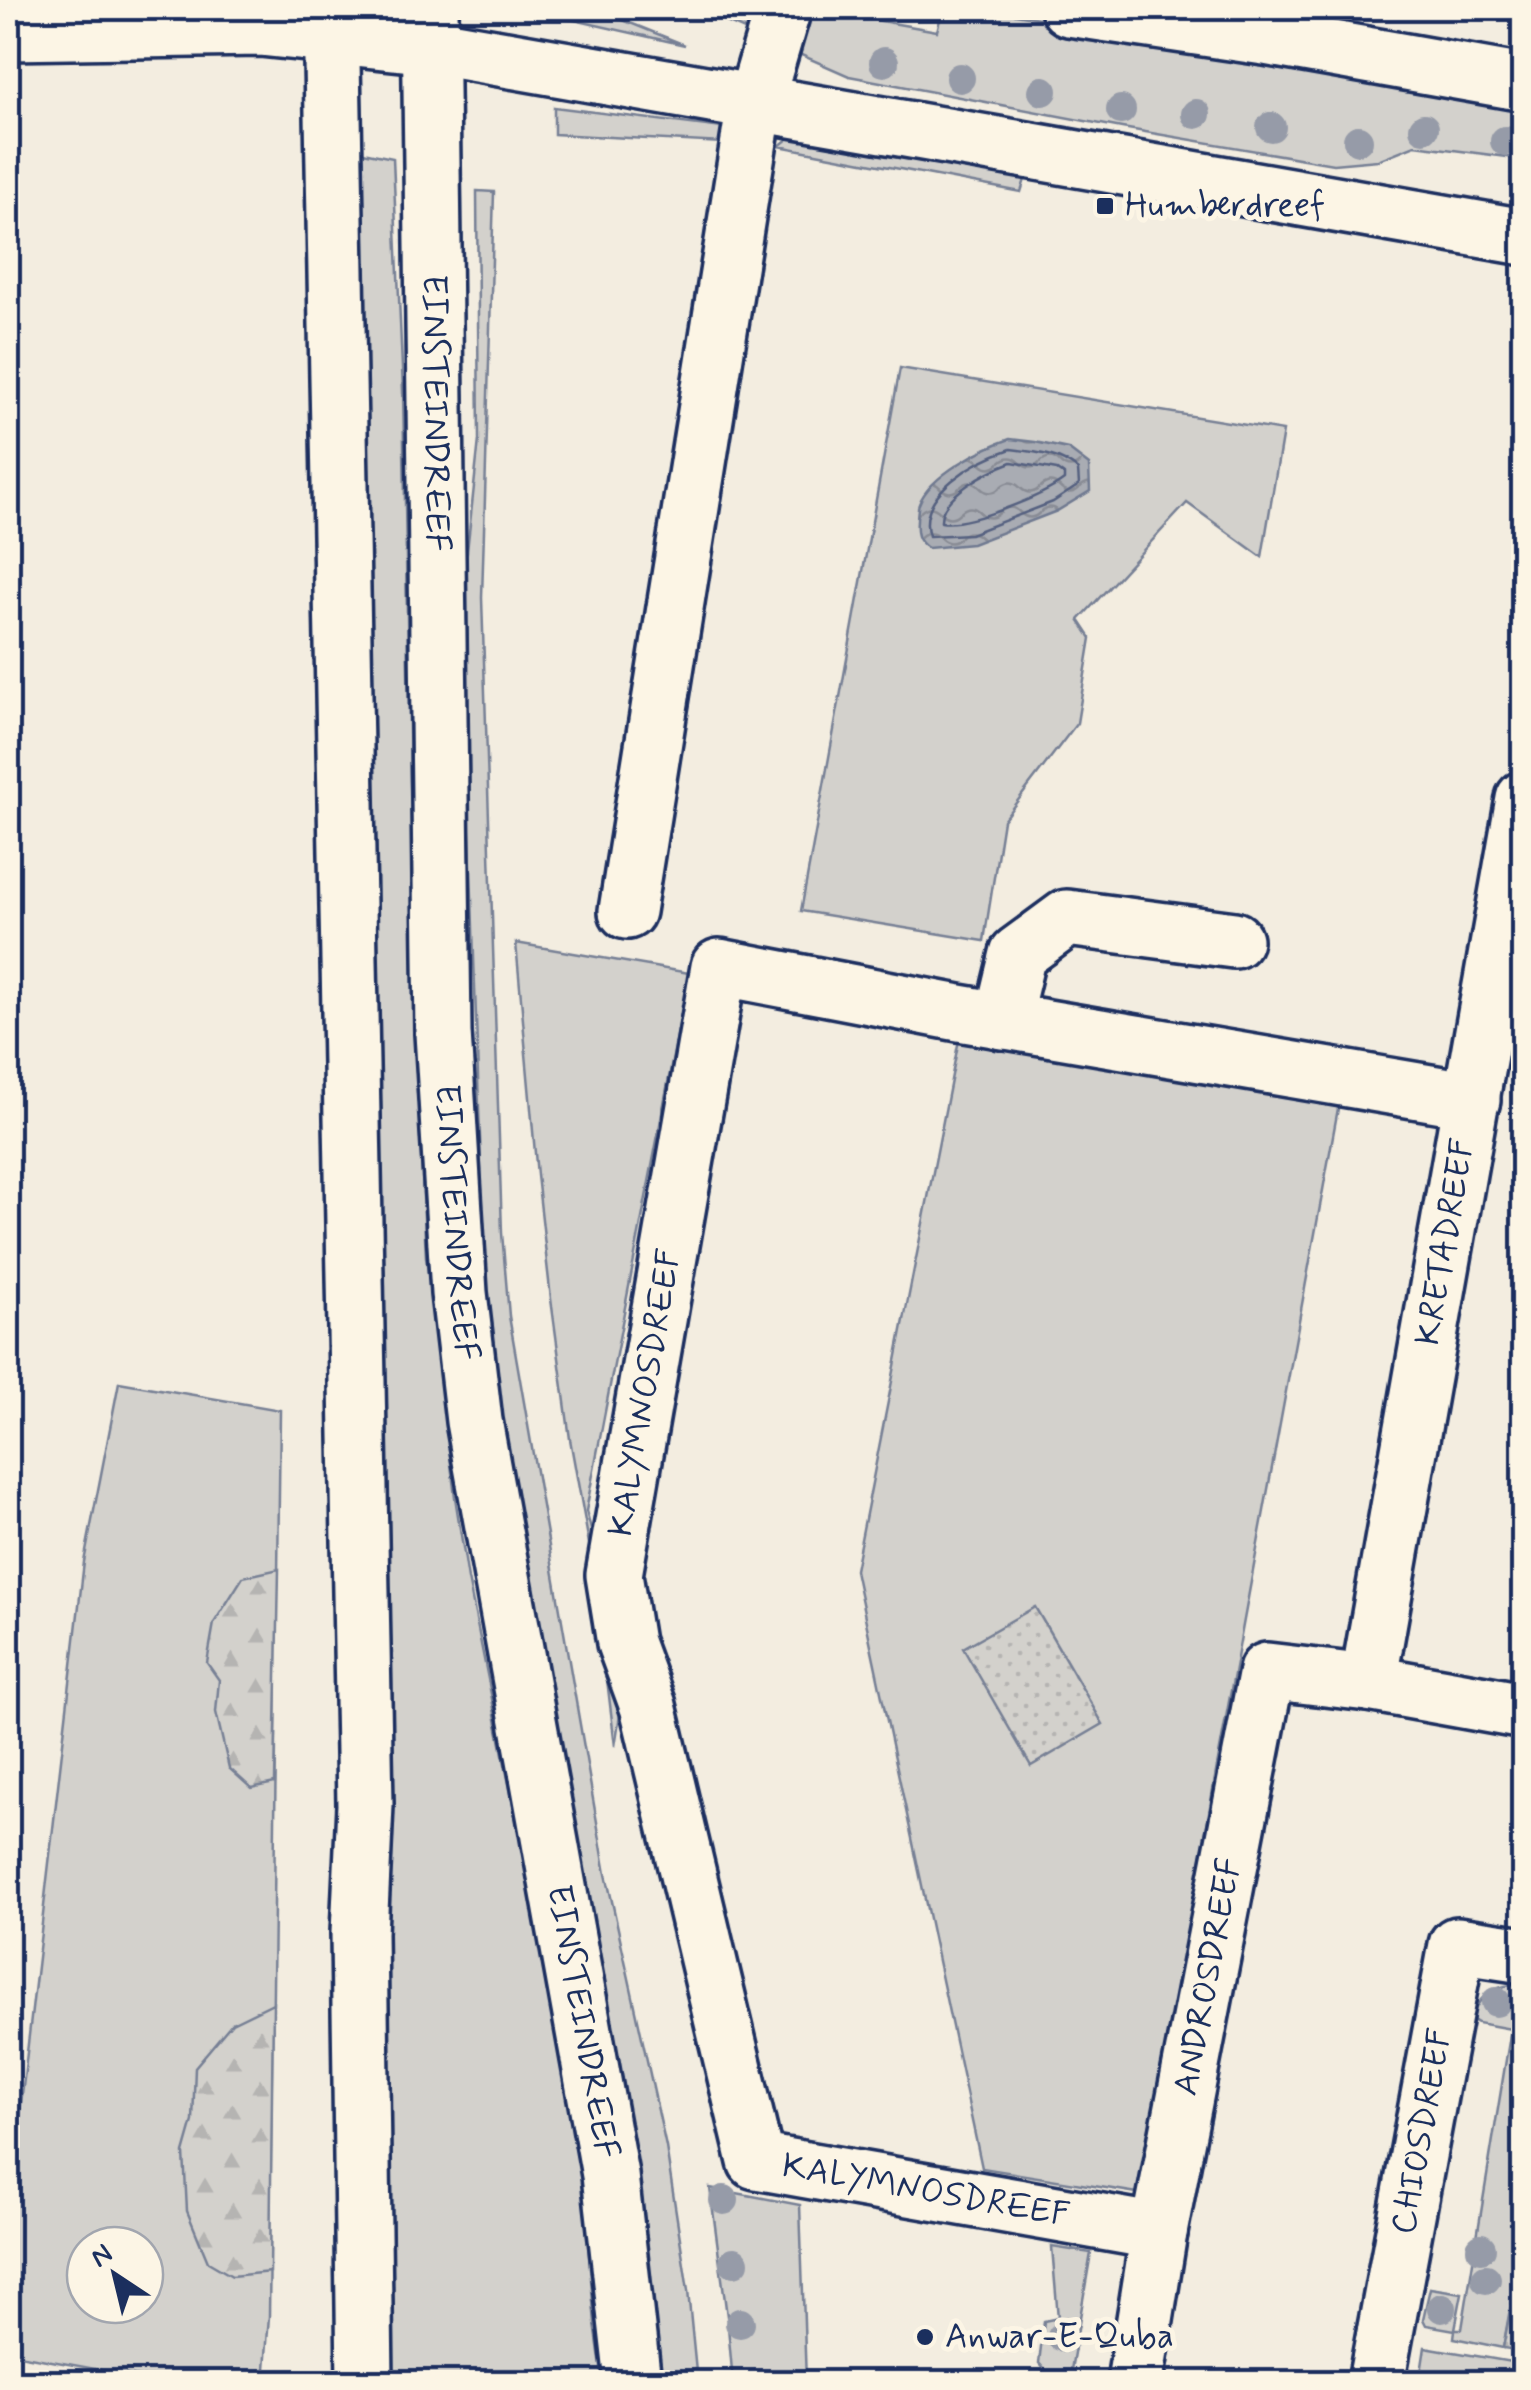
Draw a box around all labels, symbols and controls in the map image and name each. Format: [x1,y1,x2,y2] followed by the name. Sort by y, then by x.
[1125,183,1325,229] place label: Humberdreef
[1094,195,1116,217] marker: Humberdreef
[410,274,460,552] street label: EINSTEINDREEF
[423,1083,490,1363] street label: EINSTEINDREEF
[1405,1135,1487,1349] street label: KRETADREEF
[598,1245,693,1540] street label: KALYMNOSDREEF
[1163,1854,1254,2099] street label: ANDROSDREEF
[535,1881,630,2162] street label: EINSTEINDREEF
[1381,2024,1464,2238] street label: CHIOSDREEF
[779,2143,1073,2239] street label: KALYMNOSDREEF
[65,2225,165,2325] north arrow
[84,2236,120,2277] text: N
[945,2314,1174,2360] place label: Anwar-E-Quba
[914,2326,936,2348] marker: Anwar-E-Quba

